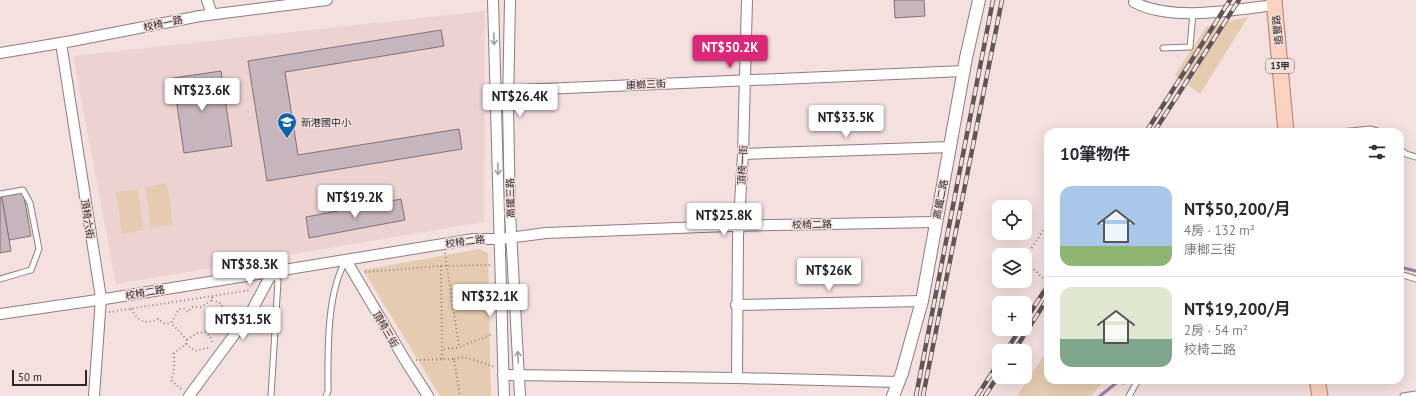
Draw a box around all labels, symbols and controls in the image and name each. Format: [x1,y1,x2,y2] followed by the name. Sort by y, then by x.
[142,13,184,34] street label: 校椅一路
[1269,14,1286,46] street label: 造豐路
[490,32,498,45] one-way arrow
[689,35,771,69] pin: NT$50.2K
[702,39,758,56] text: NT$50.2K
[1266,59,1294,73] road number: 13甲
[626,77,666,92] street label: 康榔三街
[161,78,243,112] pin: NT$23.6K
[174,82,230,99] text: NT$23.6K
[479,84,561,118] pin: NT$26.4K
[492,88,548,105] text: NT$26.4K
[805,105,887,139] pin: NT$33.5K
[818,109,874,126] text: NT$33.5K
[276,111,298,139] school or university icon: 新港國中小
[301,116,351,129] place label: 新港國中小
[1366,141,1388,163] icon: filters
[1060,143,1130,165] text: 10筆物件
[735,145,750,185] street label: 頂椅一街
[494,162,502,175] one-way arrow
[504,178,517,218] street label: 高鐵三路
[930,178,951,220] street label: 高鐵二路
[314,185,396,219] pin: NT$19.2K
[327,189,383,206] text: NT$19.2K
[78,198,97,240] street label: 頂椅六街
[1184,198,1291,220] text: NT$50,200/月
[992,200,1032,384] map controls
[992,200,1032,240] button: locate
[1092,202,1140,250] icon: home
[683,203,765,237] pin: NT$25.8K
[696,207,752,224] text: NT$25.8K
[792,218,832,231] street label: 校椅二路
[1184,222,1255,239] text: 4房 · 132 m²
[444,233,486,250] street label: 校椅二路
[1184,241,1236,258] text: 康榔三街
[992,248,1032,288] button: layers
[209,252,291,286] pin: NT$38.3K
[222,256,278,273] text: NT$38.3K
[796,258,862,292] pin: NT$26K
[806,262,852,279] text: NT$26K
[124,283,166,302] street label: 校椅二路
[449,284,531,318] pin: NT$32.1K
[462,288,518,305] text: NT$32.1K
[992,296,1032,336] button: +
[1184,298,1291,320] text: NT$19,200/月
[1092,303,1140,351] icon: home
[202,307,284,341] pin: NT$31.5K
[370,309,401,350] street label: 頂椅三街
[215,311,271,328] text: NT$31.5K
[1184,322,1248,339] text: 2房 · 54 m²
[1184,341,1236,358] text: 校椅二路
[992,344,1032,384] button: −
[514,351,521,364] one-way arrow
[12,368,87,387] scale bar
[18,370,42,384] text: 50 m

